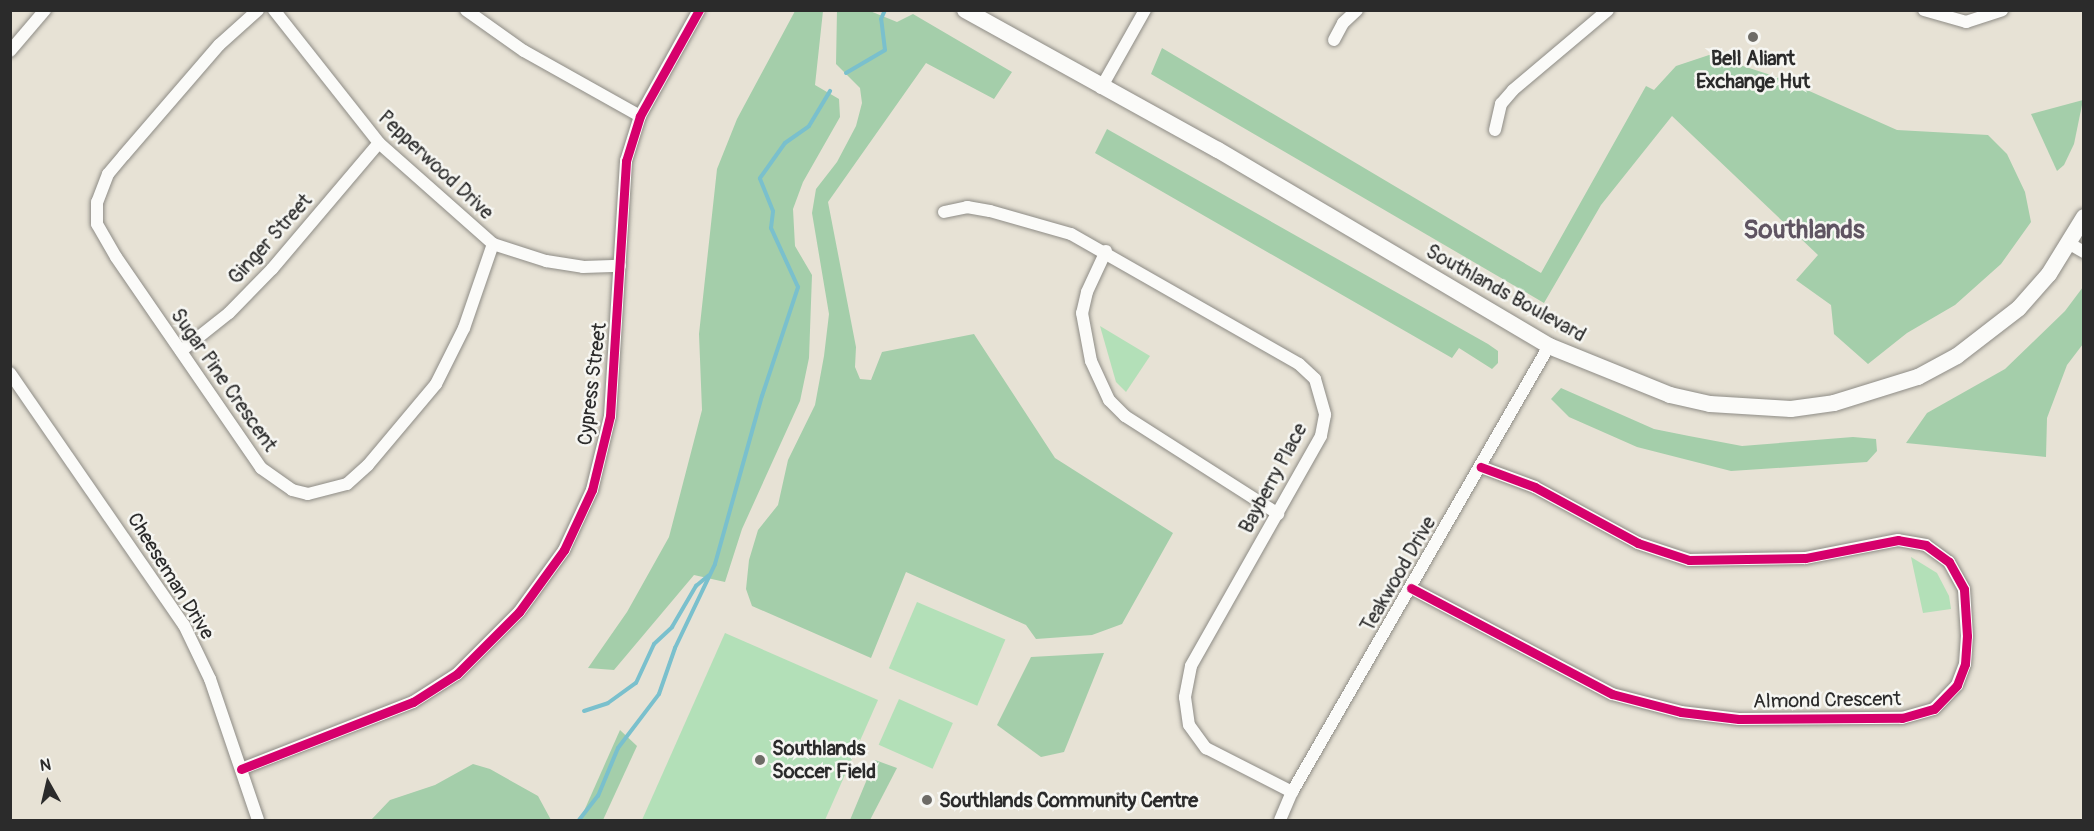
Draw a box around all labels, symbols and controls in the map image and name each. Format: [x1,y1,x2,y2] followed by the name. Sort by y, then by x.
[1746,30,1760,44] marker: Bell Aliant Exchange Hut
[1696,47,1810,94] place label: Bell Aliant Exchange Hut
[373,106,499,224] street label: Pepperwood Drive
[223,189,317,289] street label: Ginger Street
[1743,215,1865,247] district label: Southlands
[1422,239,1590,347] street label: Southlands Boulevard
[166,304,282,456] street label: Sugar Pine Crescent
[573,321,611,447] street label: Cypress Street
[1234,419,1312,537] street label: Bayberry Place
[122,508,220,644] street label: Cheeseman Drive
[1355,512,1441,636] street label: Teakwood Drive
[1753,687,1901,713] street label: Almond Crescent
[772,736,876,783] place label: Southlands Soccer Field
[18,753,78,813] north arrow
[753,753,767,767] marker: Southlands Soccer Field
[39,755,52,776] text: N
[939,788,1198,812] place label: Southlands Community Centre
[920,793,934,807] marker: Southlands Community Centre

